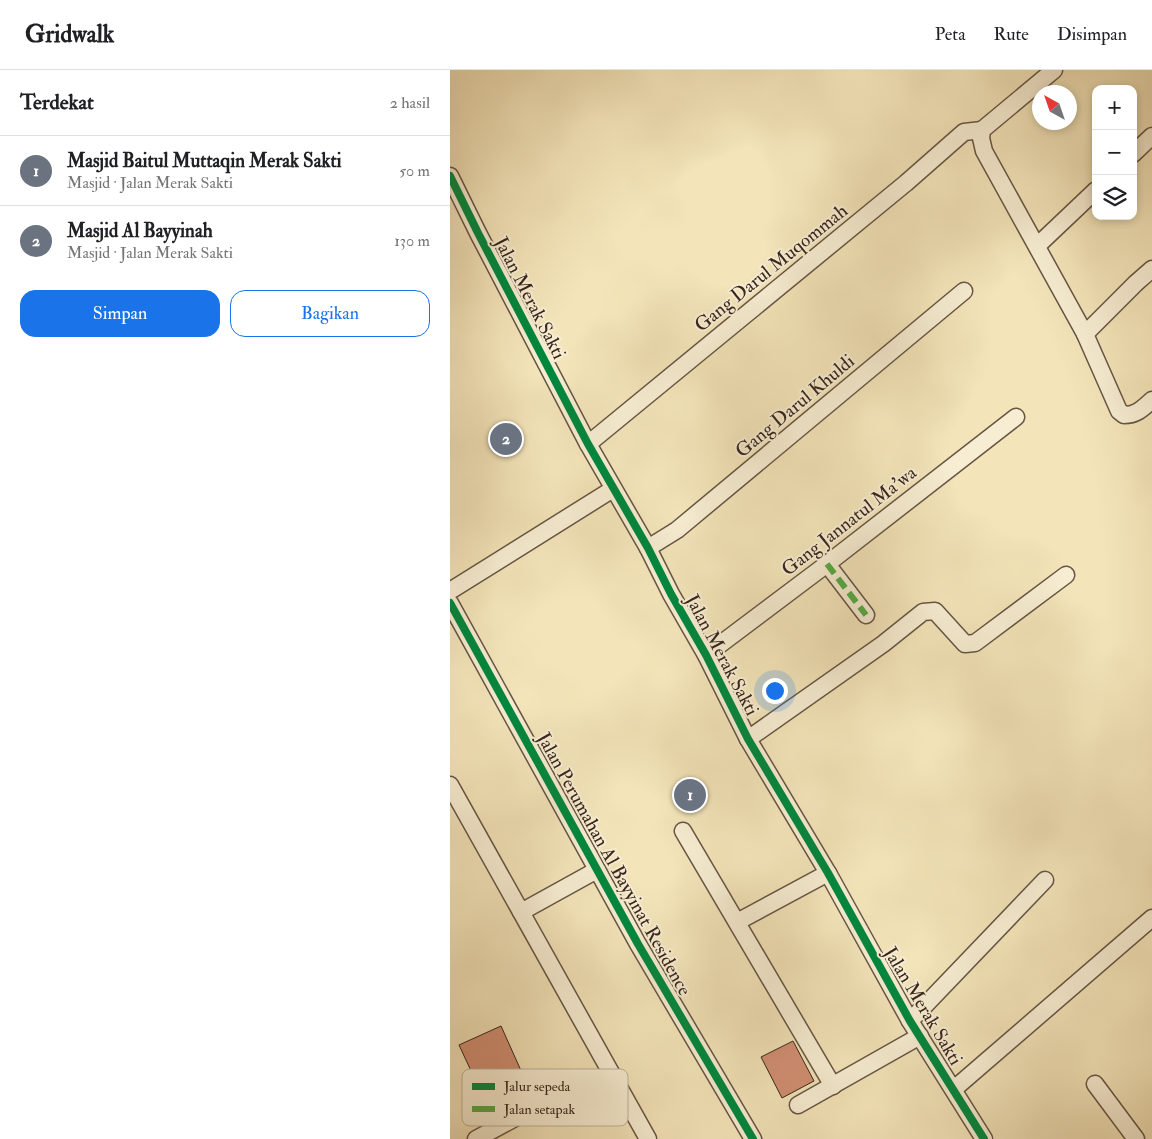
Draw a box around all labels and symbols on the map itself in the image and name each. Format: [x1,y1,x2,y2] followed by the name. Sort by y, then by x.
[1032,85,1077,130] north arrow
[690,199,852,337] street label: Gang Darul Muqommah
[488,232,571,363] street label: Jalan Merak Sakti
[731,349,859,463] street label: Gang Darul Khuldi
[490,420,522,458] pin: 2
[777,461,921,581] street label: Gang Jannatul Ma'wa
[679,589,764,720] street label: Jalan Merak Sakti
[762,678,788,704] your location
[531,727,697,1000] street label: Jalan Perumahan Al Bayyinat Residence
[674,776,706,814] pin: 1
[878,942,968,1070] street label: Jalan Merak Sakti
[462,1069,628,1126] legend
[503,1078,571,1096] text: Jalur sepeda
[503,1101,575,1119] text: Jalan setapak

